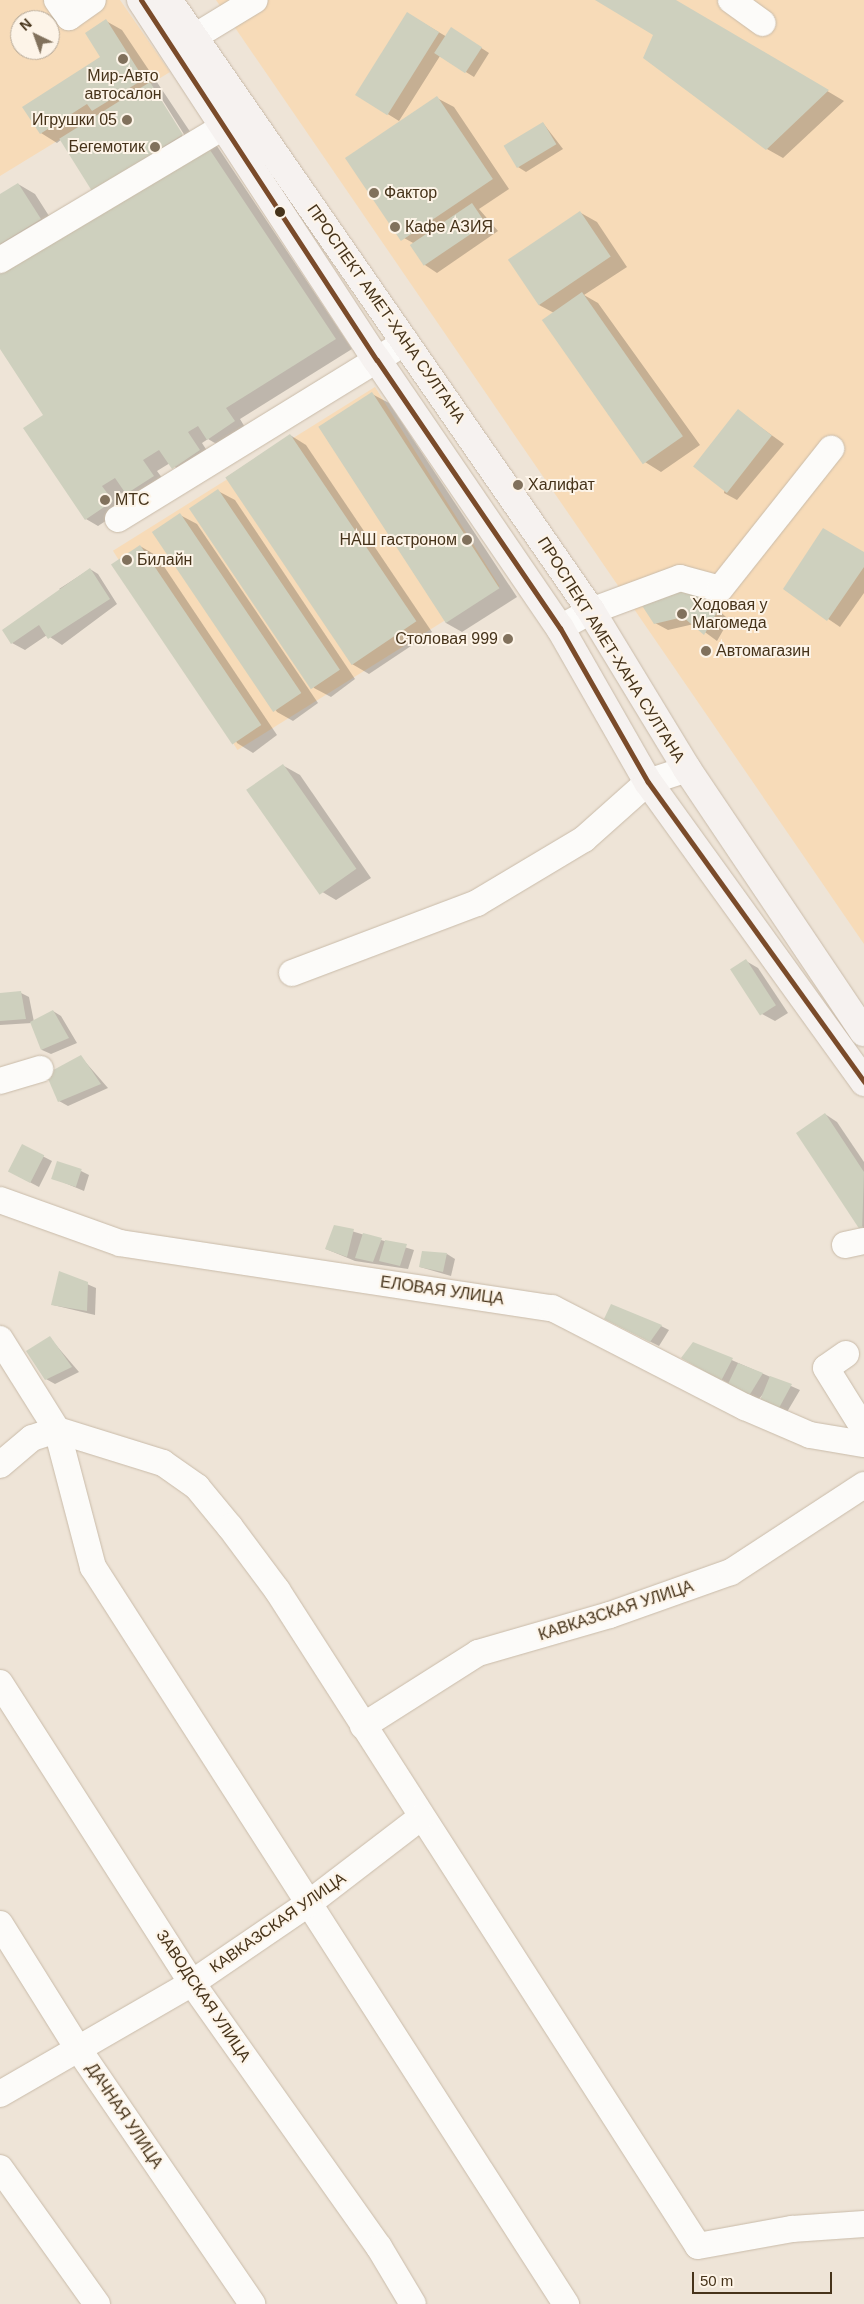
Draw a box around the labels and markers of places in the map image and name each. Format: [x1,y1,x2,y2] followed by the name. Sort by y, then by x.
[117,53,129,65] marker: Мир-Авто автосалон
[84,66,162,104] place label: Мир-Авто автосалон
[32,110,117,130] place label: Игрушки 05
[121,114,133,126] marker: Игрушки 05
[68,137,145,157] place label: Бегемотик
[149,141,161,153] marker: Бегемотик
[384,183,437,203] place label: Фактор
[368,187,380,199] marker: Фактор
[275,207,285,217] unlabelled marker
[405,217,493,237] place label: Кафе АЗИЯ
[389,221,401,233] marker: Кафе АЗИЯ
[528,475,595,495] place label: Халифат
[512,479,524,491] marker: Халифат
[115,490,150,510] place label: МТС
[99,494,111,506] marker: МТС
[339,530,457,550] place label: НАШ гастроном
[461,534,473,546] marker: НАШ гастроном
[137,550,192,570] place label: Билайн
[121,554,133,566] marker: Билайн
[692,595,768,633] place label: Ходовая у Магомеда
[676,608,688,620] marker: Ходовая у Магомеда
[395,629,498,649] place label: Столовая 999
[502,633,514,645] marker: Столовая 999
[716,641,810,661] place label: Автомагазин
[700,645,712,657] marker: Автомагазин

